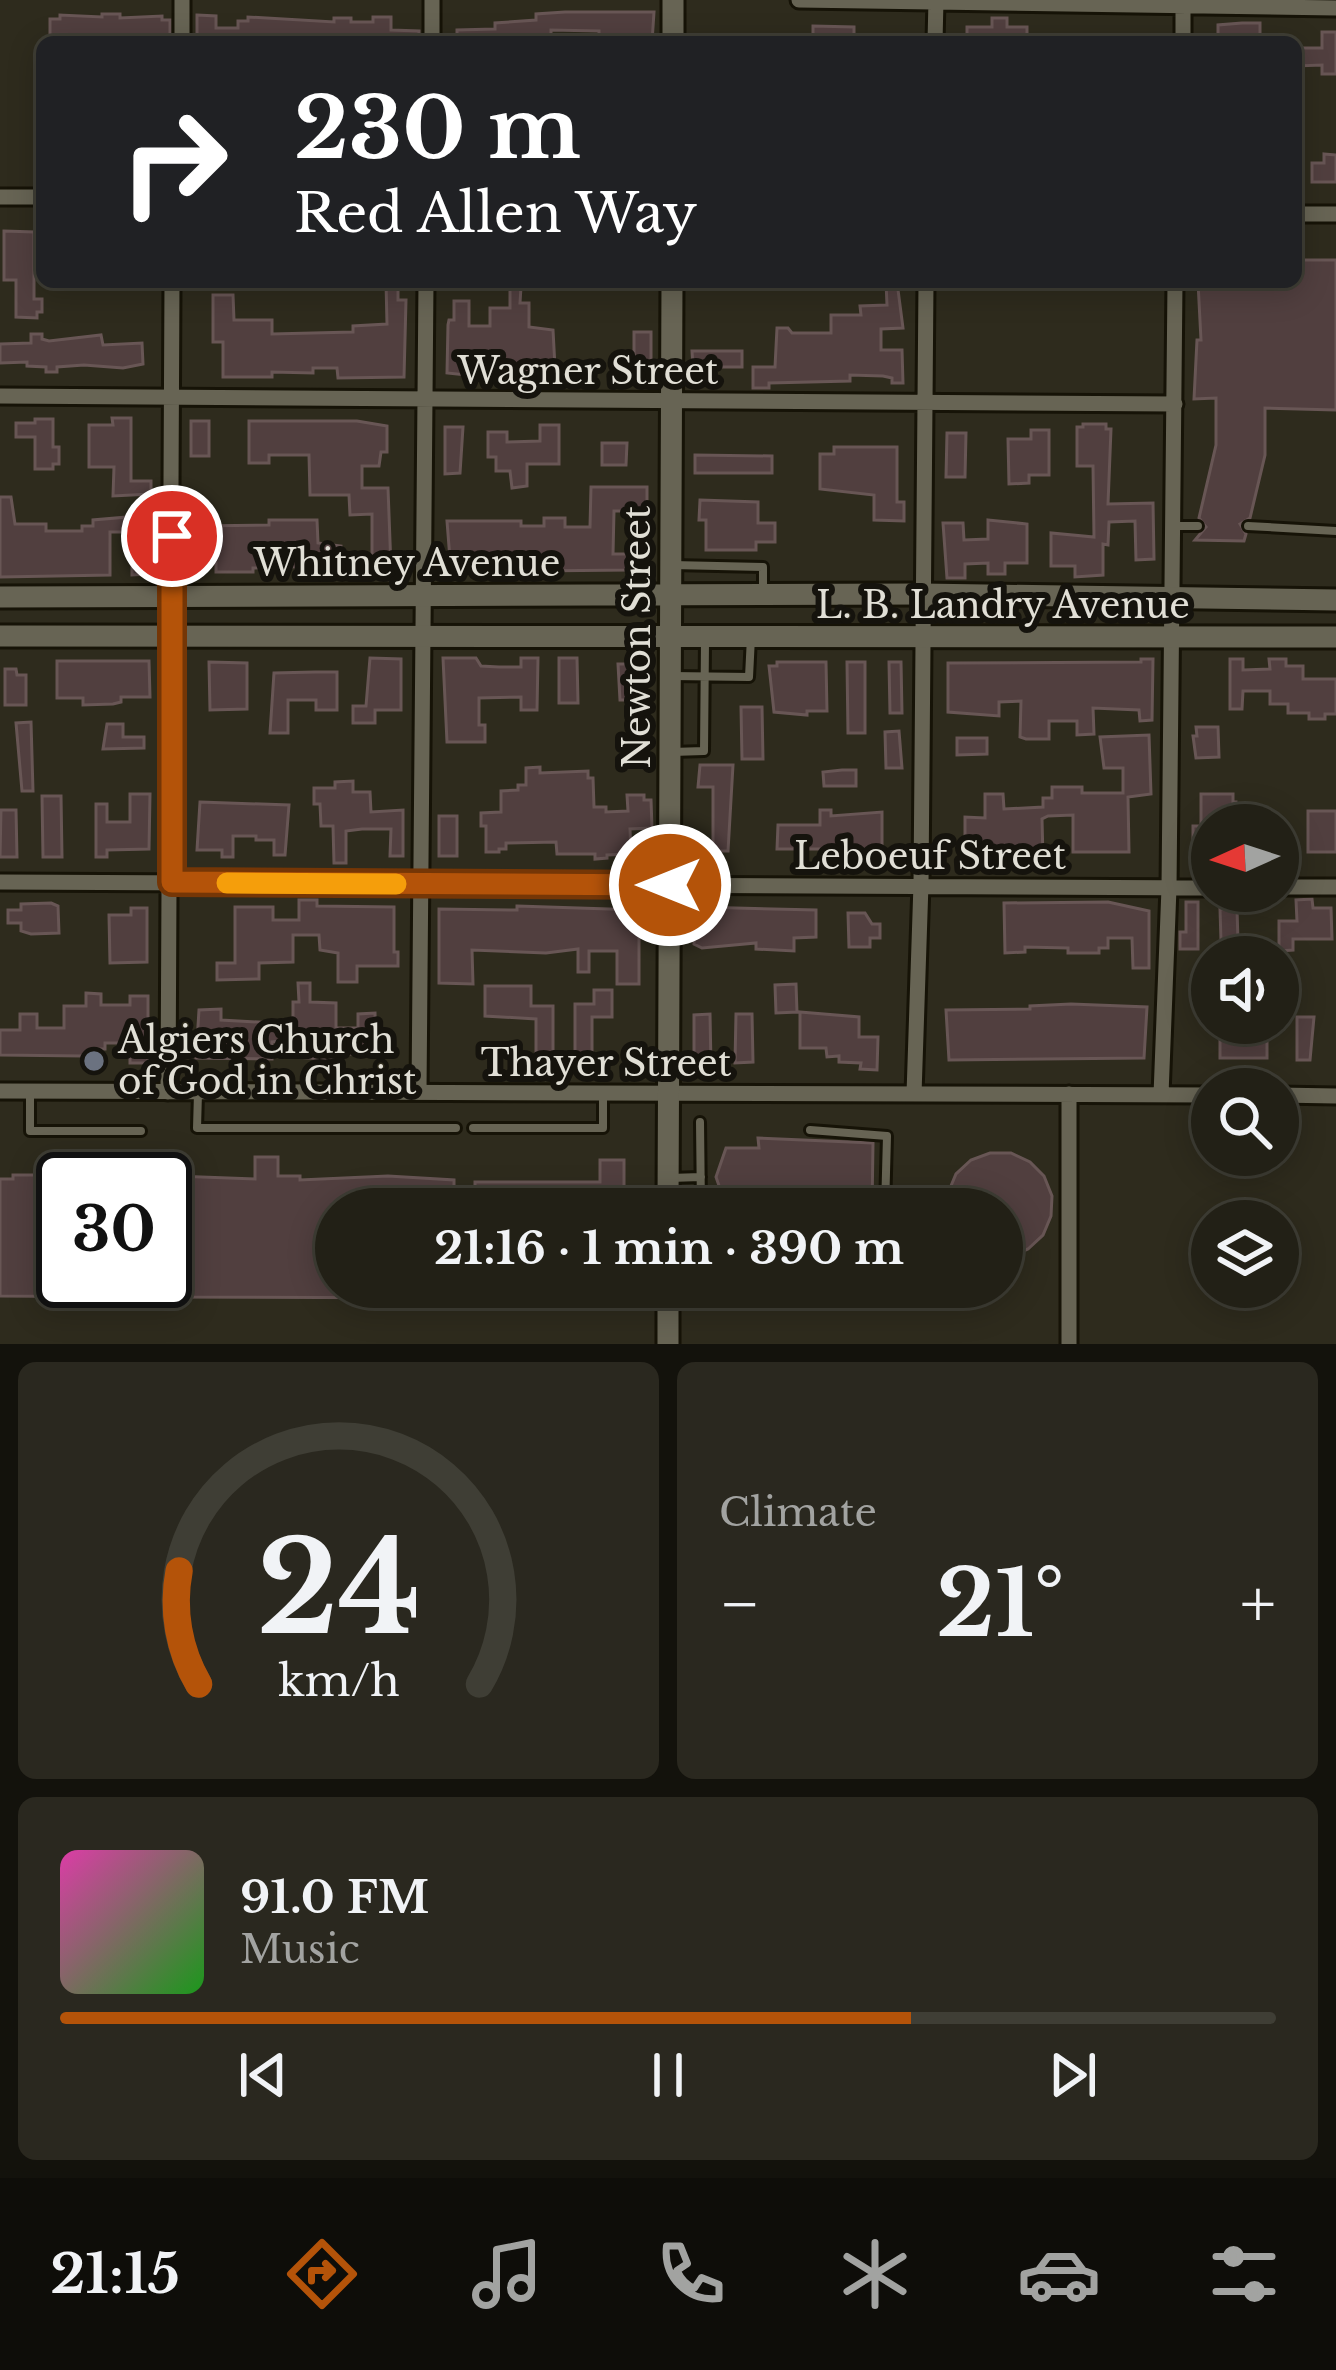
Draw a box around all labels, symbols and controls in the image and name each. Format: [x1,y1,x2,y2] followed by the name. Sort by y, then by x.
[294,77,581,181] text: 230 m
[96,84,252,240] icon: right
[294,180,697,247] text: Red Allen Way
[457,349,719,394] street label: Wagner Street
[121,485,223,587] pin
[139,503,205,569] icon: arrive
[615,505,660,768] street label: Newton Street
[253,541,560,586] street label: Whitney Avenue
[816,583,1190,628] street label: L. B. Landry Avenue
[1191,804,1299,912] north arrow
[1191,804,1299,1308] map controls
[607,822,733,948] position arrow
[794,834,1066,879] street label: Leboeuf Street
[1191,936,1299,1044] button: sound
[117,1018,417,1104] place label: Algiers Church of God in Christ
[481,1041,732,1086] street label: Thayer Street
[81,1048,107,1074] marker: Algiers Church of God in Christ
[1191,1068,1299,1176] button: search
[36,1152,192,1308] speed limit sign: 30
[1191,1200,1299,1308] button: layers
[434,1220,904,1276] text: 21:16 · 1 min · 390 m
[719,1488,877,1537] text: Climate
[256,1512,421,1667] text: 24
[936,1549,1064,1660] text: 21°
[719,1563,761,1645] text: −
[1240,1563,1276,1645] text: +
[278,1653,399,1707] text: km/h
[240,1869,429,1925] text: 91.0 FM
[240,1925,360,1974] text: Music
[230,2042,296,2108] icon: previous
[635,2042,701,2108] icon: pause
[1040,2042,1106,2108] icon: next
[280,2232,364,2316] icon: directions
[465,2232,549,2316] icon: music
[649,2232,733,2316] icon: phone
[833,2232,917,2316] icon: climate
[1017,2232,1101,2316] icon: car
[1202,2232,1286,2316] icon: filters
[50,2241,180,2308] text: 21:15

